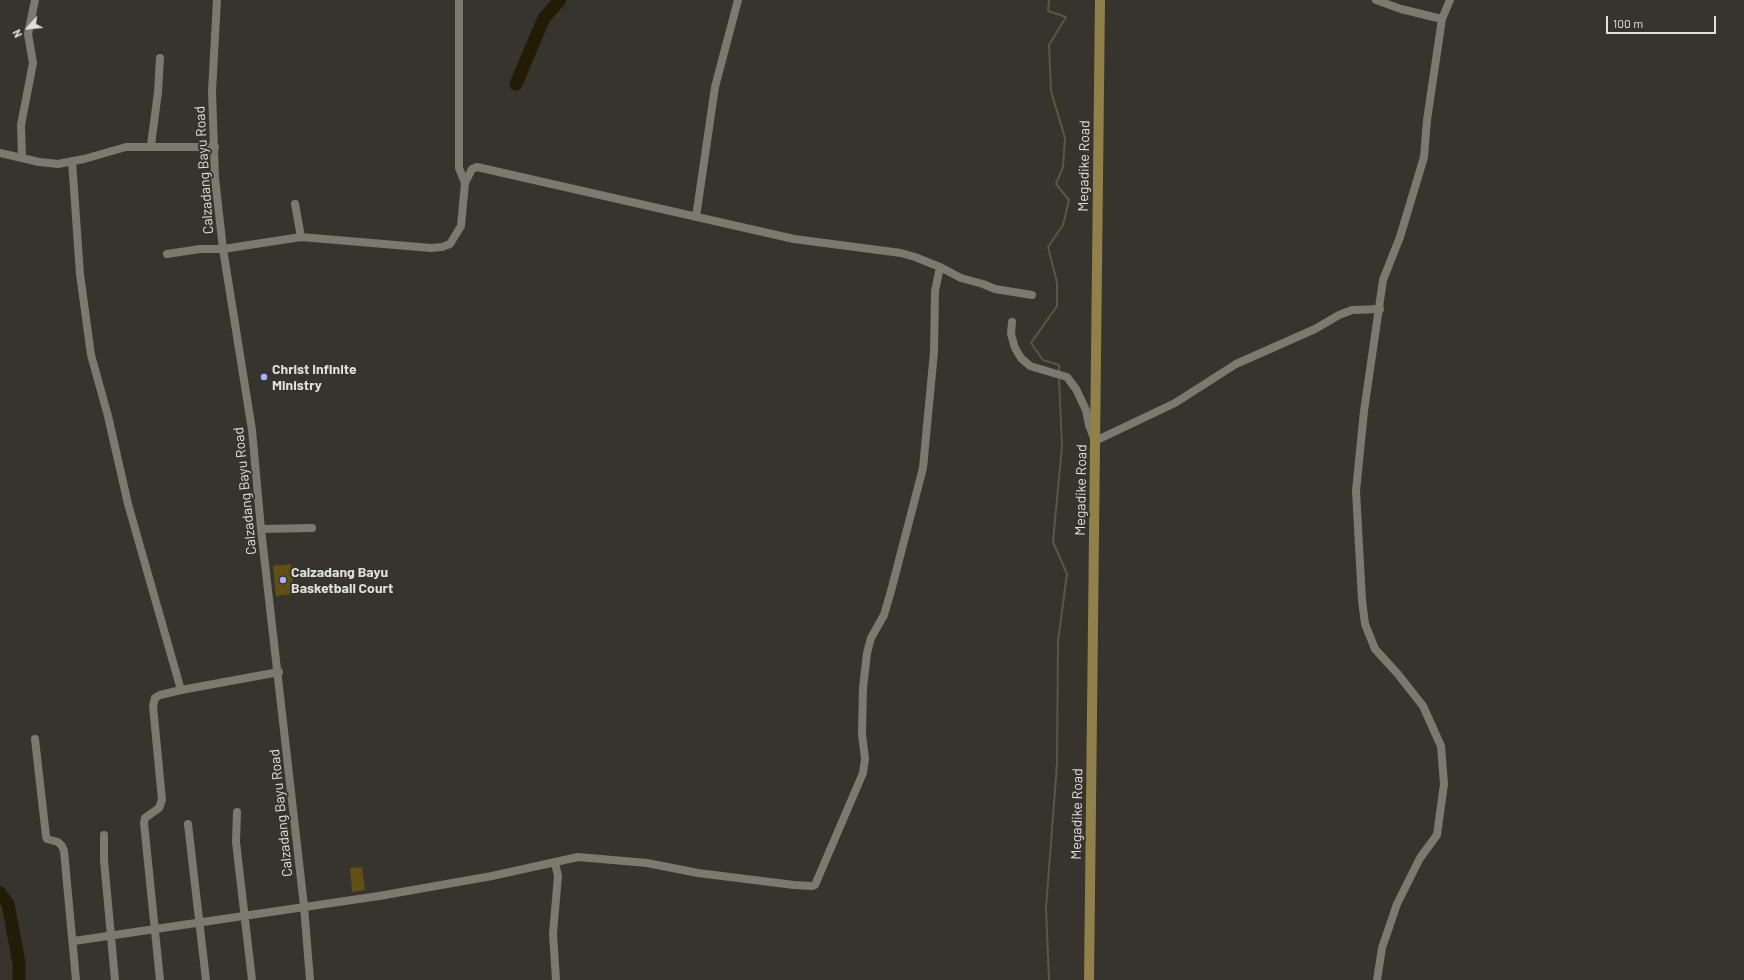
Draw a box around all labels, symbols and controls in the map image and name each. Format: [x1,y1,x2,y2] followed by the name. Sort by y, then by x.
[8,8,48,48] north arrow
[1608,8,1718,34] scale bar
[1613,16,1643,30] text: 100 m
[9,27,24,40] text: N
[191,105,217,235] street label: Calzadang Bayu Road
[1075,120,1093,212] street label: Megadike Road
[272,361,357,394] place label: Christ Infinite Ministry
[259,372,269,382] marker: Christ Infinite Ministry
[230,426,260,556] street label: Calzadang Bayu Road
[1072,444,1090,536] street label: Megadike Road
[291,564,393,596] place label: Calzadang Bayu Basketball Court
[278,575,288,585] marker: Calzadang Bayu Basketball Court
[266,748,296,878] street label: Calzadang Bayu Road
[1068,768,1086,860] street label: Megadike Road

